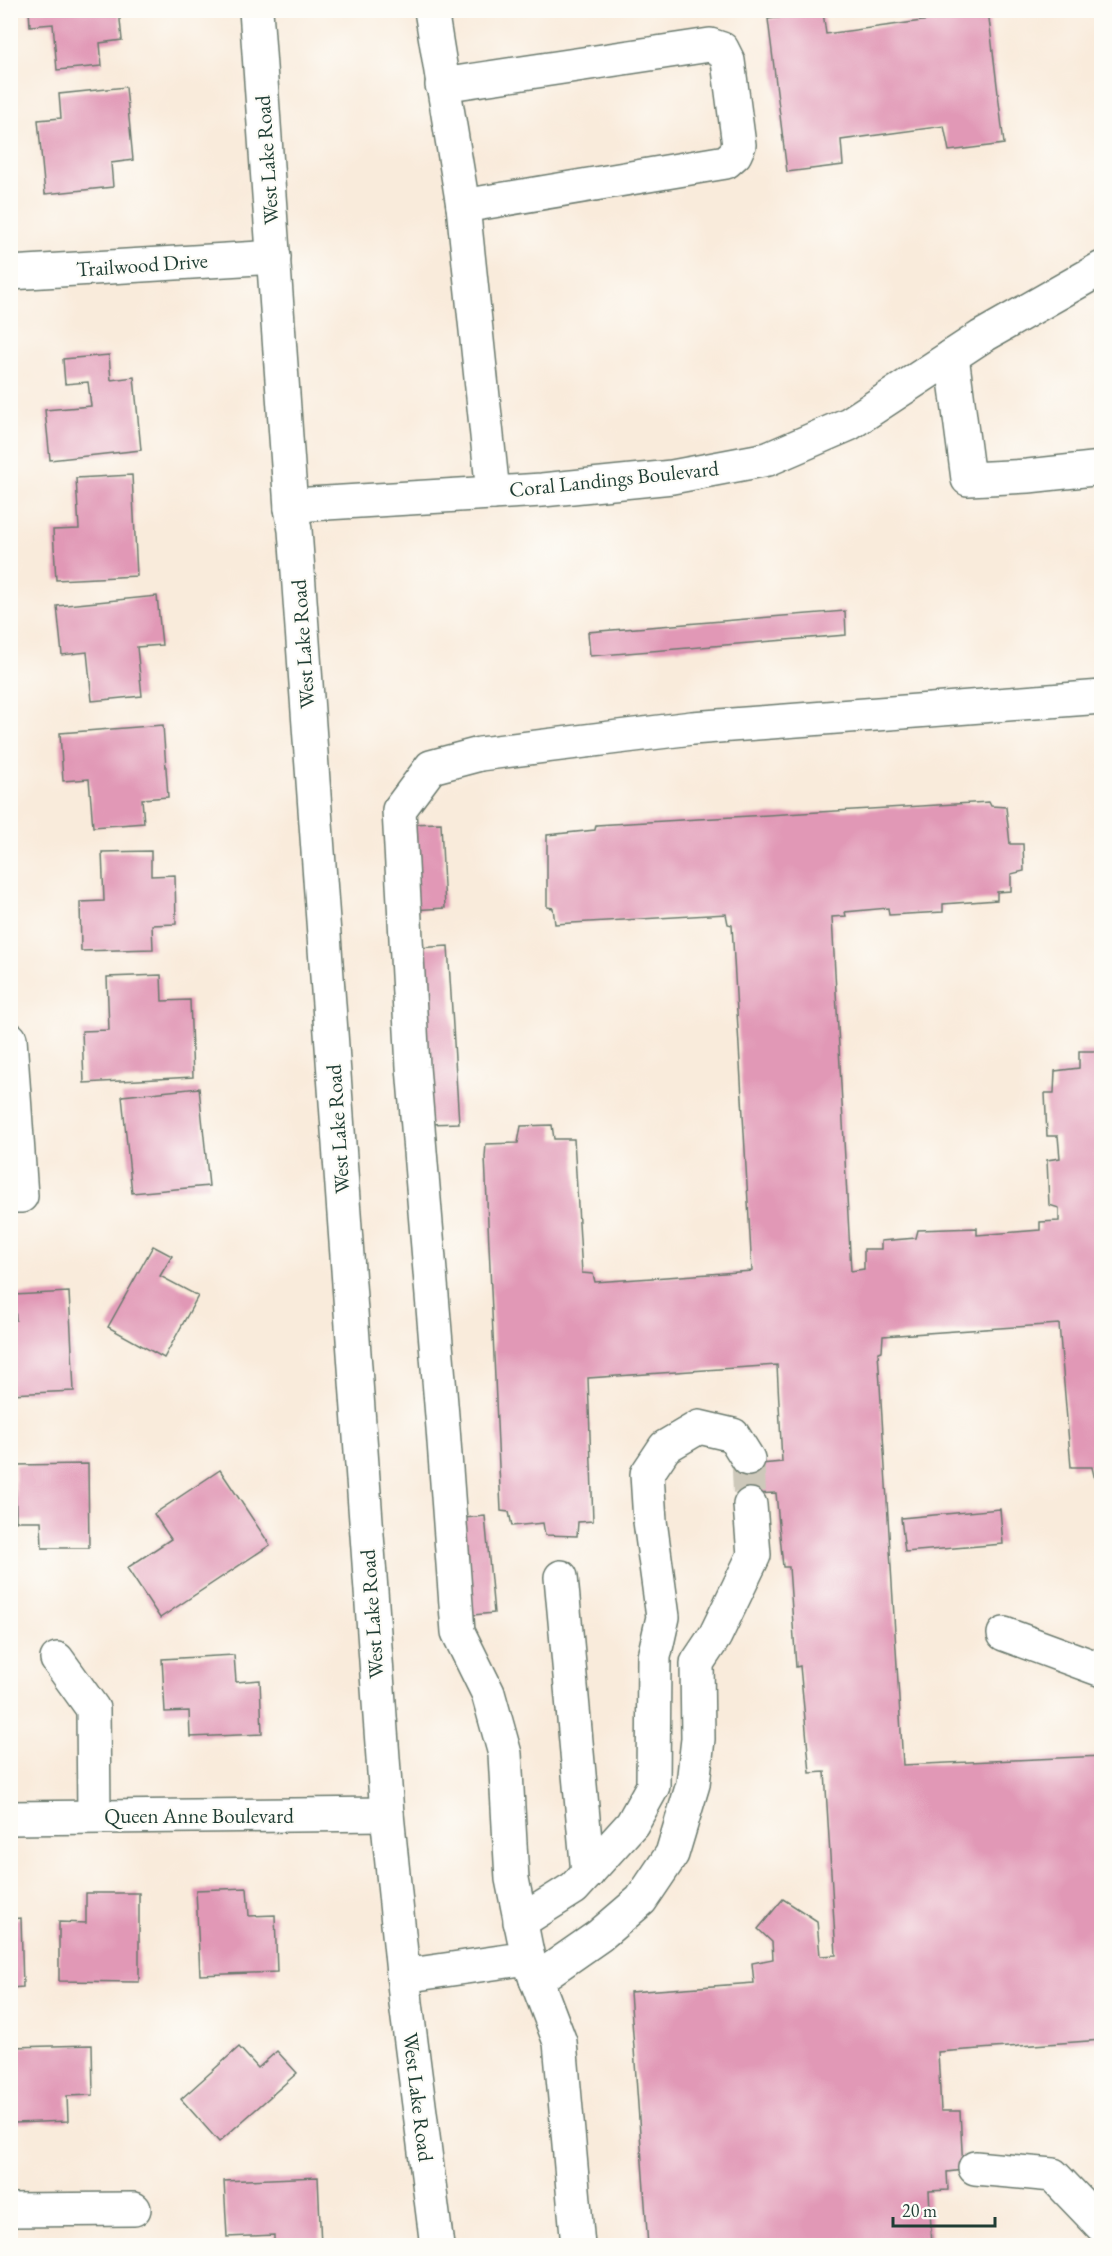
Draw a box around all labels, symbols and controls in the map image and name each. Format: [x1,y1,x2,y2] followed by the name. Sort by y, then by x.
[248,94,284,226] street label: West Lake Road
[75,246,209,283] street label: Trailwood Drive
[508,454,720,503] street label: Coral Landings Boulevard
[284,578,320,710] street label: West Lake Road
[319,1063,355,1195] street label: West Lake Road
[353,1548,389,1680] street label: West Lake Road
[104,1802,294,1830] street label: Queen Anne Boulevard
[397,2031,440,2163] street label: West Lake Road
[893,2190,995,2228] scale bar
[902,2199,937,2222] text: 20 m

